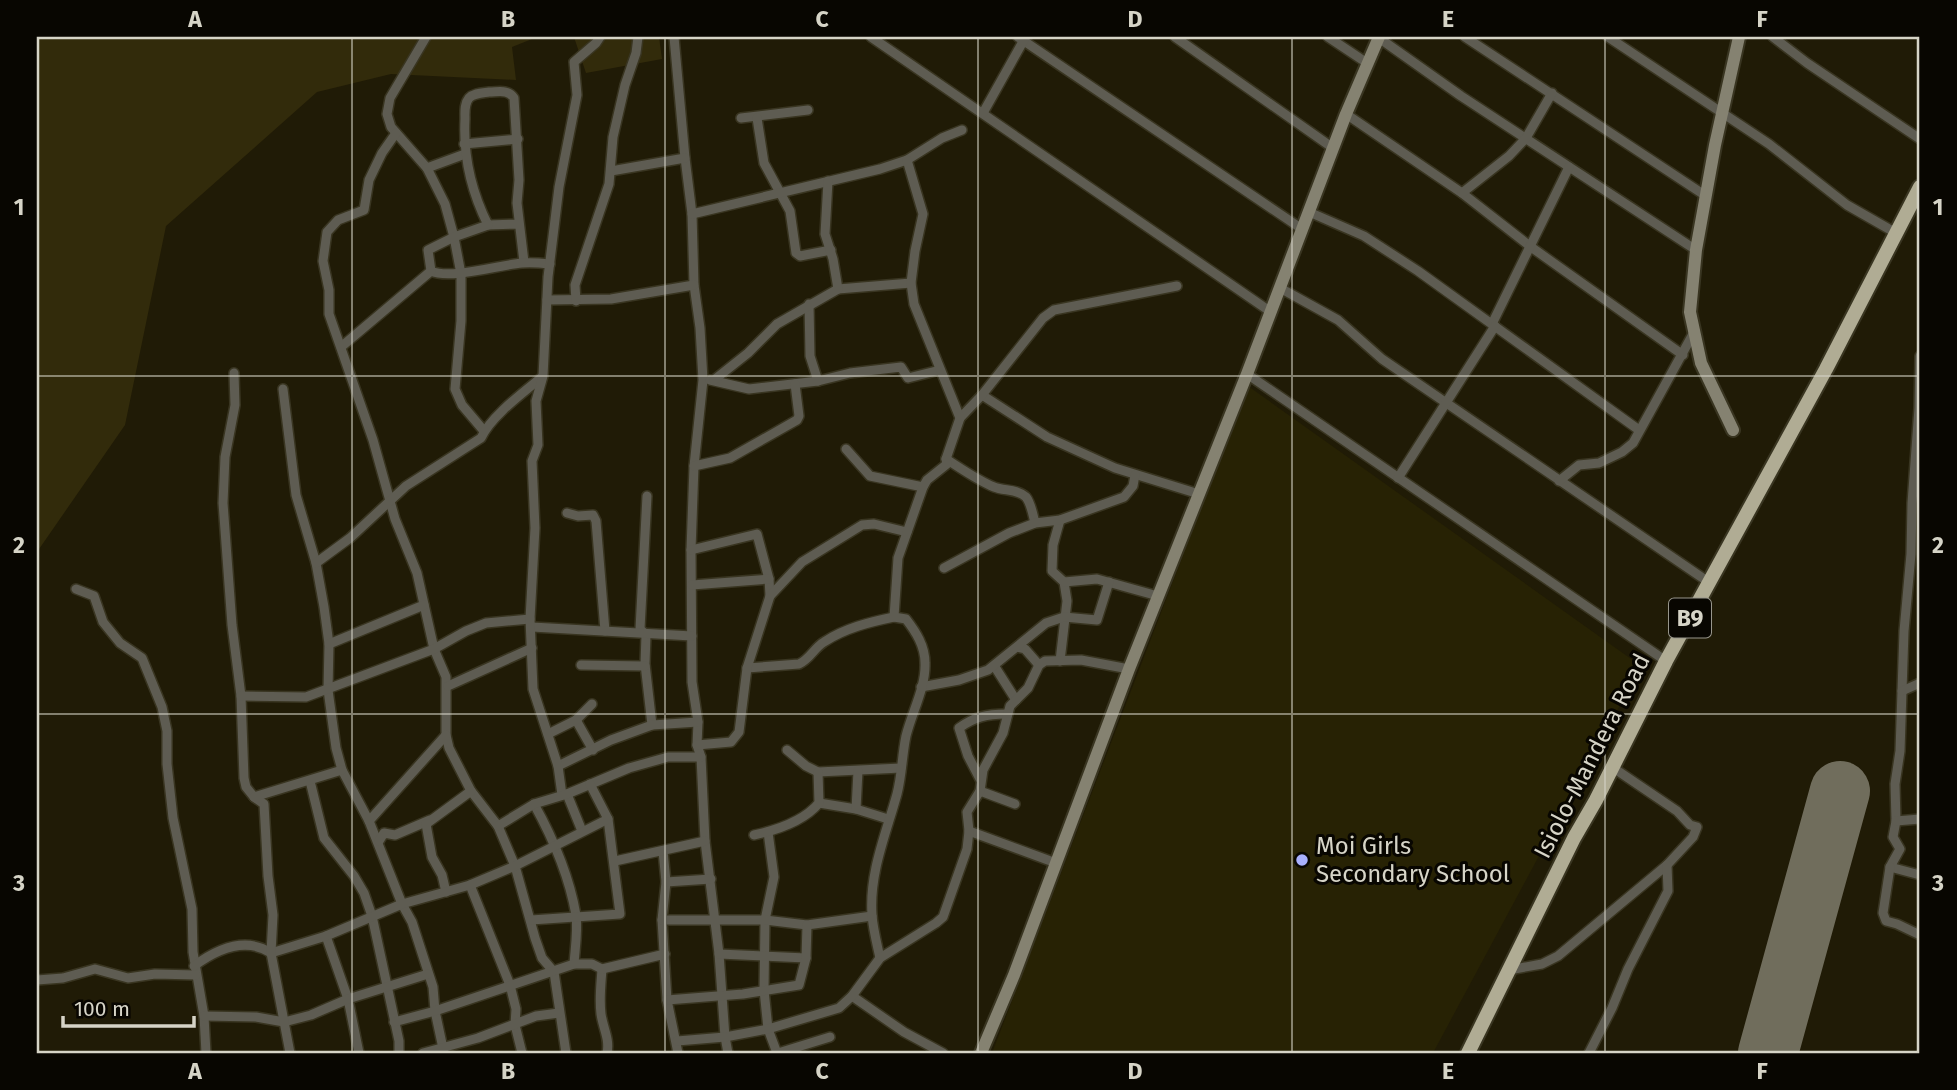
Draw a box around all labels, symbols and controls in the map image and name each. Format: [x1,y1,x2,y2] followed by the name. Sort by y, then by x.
[187,5,202,33] text: A
[501,5,515,33] text: B
[815,5,829,33] text: C
[1128,5,1143,33] text: D
[1442,5,1454,33] text: E
[1756,5,1768,33] text: F
[14,193,24,221] text: 1
[1933,193,1943,221] text: 1
[13,531,25,559] text: 2
[1932,531,1944,559] text: 2
[1669,598,1711,638] road number: B9
[1528,649,1656,863] street label: Isiolo-Mandera Road
[1316,832,1510,888] place label: Moi Girls Secondary School
[1294,852,1310,868] marker: Moi Girls Secondary School
[12,869,25,897] text: 3
[1931,869,1944,897] text: 3
[63,985,194,1029] scale bar
[74,996,130,1022] text: 100 m
[187,1057,202,1085] text: A
[501,1057,515,1085] text: B
[815,1057,829,1085] text: C
[1128,1057,1143,1085] text: D
[1442,1057,1454,1085] text: E
[1756,1057,1768,1085] text: F

